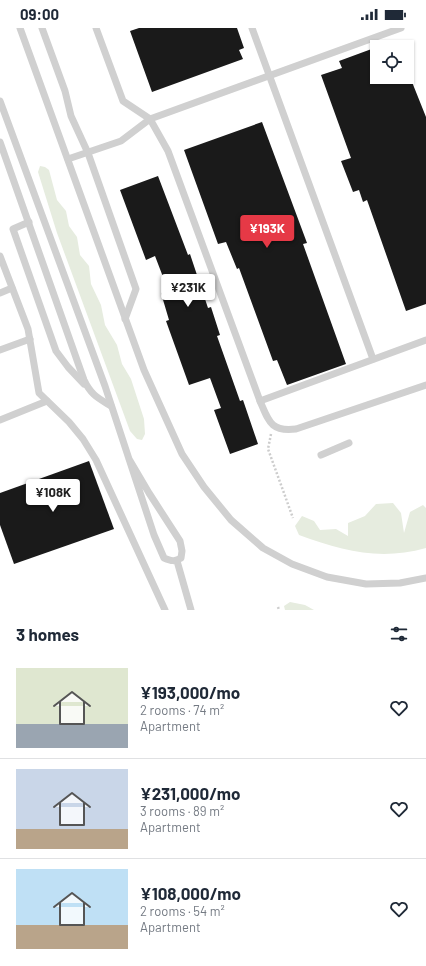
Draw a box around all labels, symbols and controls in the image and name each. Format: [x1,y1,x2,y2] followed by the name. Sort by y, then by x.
[20,5,59,23] text: 09:00
[370,40,414,84] map controls
[370,40,414,84] button: locate
[239,215,295,249] pin: ¥193K
[249,220,285,236] text: ¥193K
[160,274,216,308] pin: ¥231K
[170,279,206,295] text: ¥231K
[25,479,81,513] pin: ¥108K
[35,484,71,500] text: ¥108K
[388,623,410,645] icon: filters
[16,624,79,644] text: 3 homes
[140,682,240,702] text: ¥193,000/mo
[48,684,96,732] icon: home
[388,697,410,719] icon: heart
[140,702,224,718] text: 2 rooms · 74 m²
[140,718,201,734] text: Apartment
[140,783,240,803] text: ¥231,000/mo
[48,785,96,833] icon: home
[388,798,410,820] icon: heart
[140,803,224,819] text: 3 rooms · 89 m²
[140,819,201,835] text: Apartment
[140,883,241,903] text: ¥108,000/mo
[48,885,96,933] icon: home
[388,898,410,920] icon: heart
[140,903,225,919] text: 2 rooms · 54 m²
[140,919,201,935] text: Apartment

